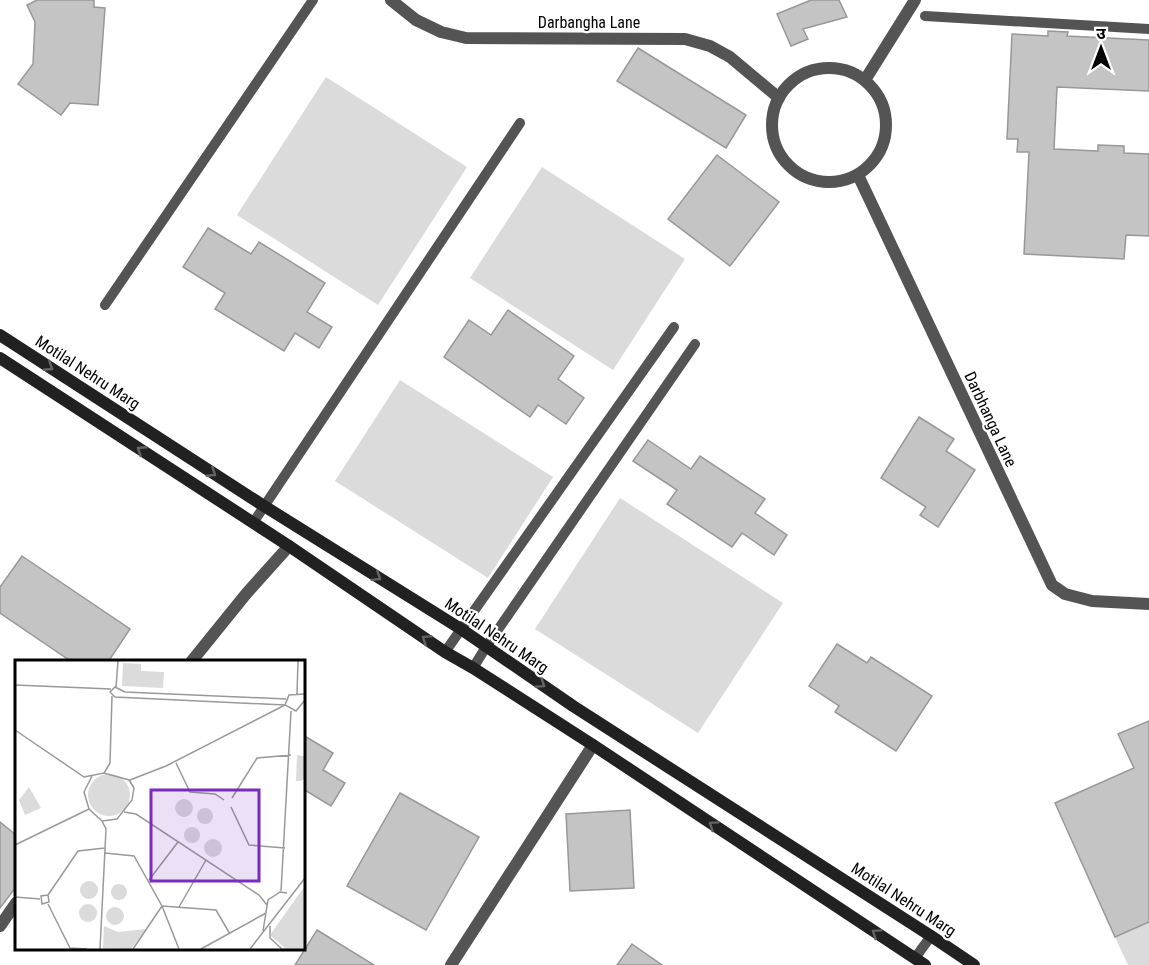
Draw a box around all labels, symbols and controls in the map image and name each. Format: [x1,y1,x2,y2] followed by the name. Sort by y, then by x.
[538,13,640,32] street label: Darbangha Lane
[1071,18,1131,78] north arrow
[1096,24,1106,43] text: उ
[32,332,144,413] street label: Motilal Nehru Marg
[42,360,53,371] one-way arrow
[960,369,1021,470] street label: Darbhanga Lane
[137,447,148,458] one-way arrow
[206,466,217,477] one-way arrow
[371,570,381,582] one-way arrow
[441,594,552,677] street label: Motilal Nehru Marg
[422,635,433,646] one-way arrow
[15,660,304,950] inset map
[534,677,545,688] one-way arrow
[709,821,720,832] one-way arrow
[848,859,960,940] street label: Motilal Nehru Marg
[872,929,883,940] one-way arrow

